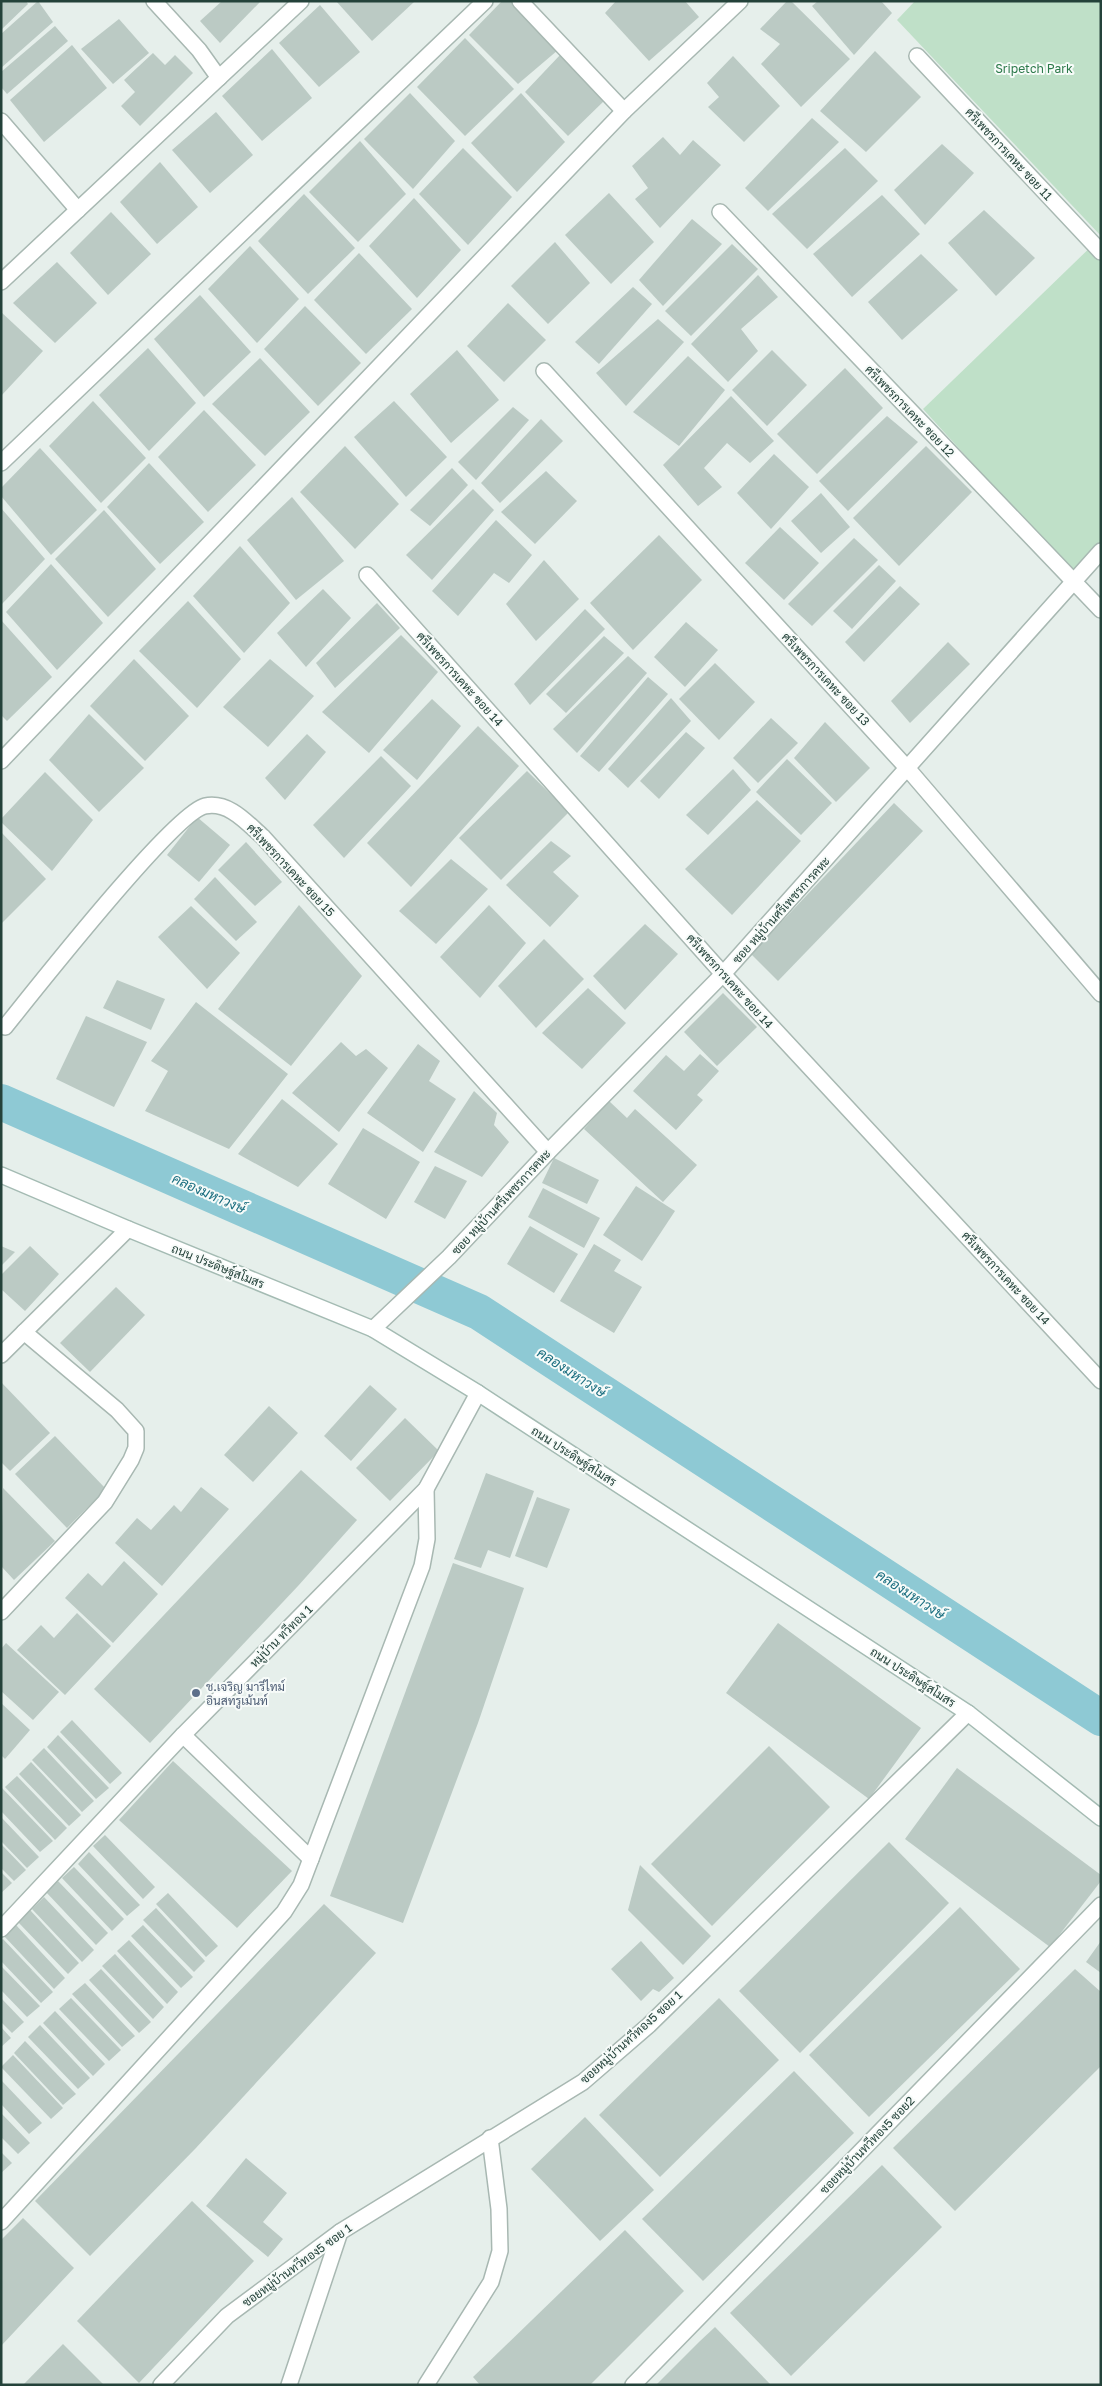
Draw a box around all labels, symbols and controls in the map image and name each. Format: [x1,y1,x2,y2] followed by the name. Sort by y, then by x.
[995,61,1073,76] park label: Sripetch Park
[962,105,1056,203] street label: ศรีเพชรการเคหะ ซอย 11
[862,362,958,460] street label: ศรีเพชรการเคหะ ซอย 12
[413,628,507,730] street label: ศรีเพชรการเคหะ ซอย 14
[779,629,873,729] street label: ศรีเพชรการเคหะ ซอย 13
[244,820,338,920] street label: ศรีเพชรการเคหะ ซอย 15
[729,853,834,967] street label: ซอย หมู่บ้านศรีเพชรการคหะ
[683,930,777,1032] street label: ศรีเพชรการเคหะ ซอย 14
[448,1146,555,1259] street label: ซอย หมู่บ้านศรีเพชรการคหะ
[170,1169,250,1217] water label: คลองมหาวงษ์
[959,1228,1053,1328] street label: ศรีเพชรการเคหะ ซอย 14
[169,1241,267,1292] street label: ถนน ประดิษฐ์สโมสร
[534,1344,611,1401] water label: คลองมหาวงษ์
[528,1423,620,1490] street label: ถนน ประดิษฐ์สโมสร
[873,1566,950,1623] water label: คลองมหาวงษ์
[247,1601,316,1671] street label: หมู่บ้าน ทวีทอง 1
[867,1644,959,1711] street label: ถนน ประดิษฐ์สโมสร
[206,1679,285,1709] place label: ช.เจริญ มารีไทม์ อินสทรูเม้นท์
[190,1687,202,1699] marker: ช.เจริญ มารีไทม์ อินสทรูเม้นท์
[577,1987,686,2087] street label: ซอยหมู่บ้านทวีทอง5 ซอย 1
[816,2093,918,2198] street label: ซอยหมู่บ้านทวีทอง5 ซอย2
[239,2220,356,2311] street label: ซอยหมู่บ้านทวีทอง5 ซอย 1

